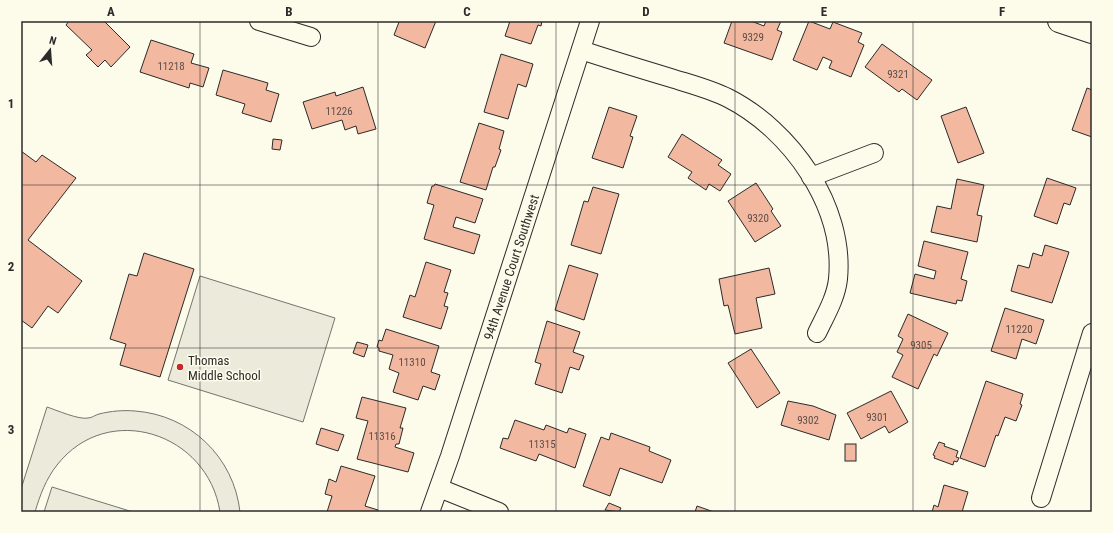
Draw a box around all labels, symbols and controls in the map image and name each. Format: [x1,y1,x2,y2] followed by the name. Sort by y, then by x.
[107,4,115,19] text: A
[285,4,293,19] text: B
[463,4,471,19] text: C
[642,4,650,19] text: D
[821,4,828,19] text: E
[999,4,1005,19] text: F
[30,30,70,70] north arrow
[742,31,764,44] house number: 9329
[48,34,58,48] text: N
[157,60,185,73] house number: 11218
[887,68,909,81] house number: 9321
[8,96,14,111] text: 1
[325,105,353,118] house number: 11226
[481,193,542,342] street label: 94th Avenue Court Southwest
[747,212,769,225] house number: 9320
[8,259,15,274] text: 2
[1005,323,1033,336] house number: 11220
[910,339,932,352] house number: 9305
[188,353,261,383] place label: Thomas Middle School
[398,356,426,369] house number: 11310
[175,362,185,372] marker: Thomas Middle School
[866,411,888,424] house number: 9301
[797,414,819,427] house number: 9302
[8,422,14,437] text: 3
[368,430,396,443] house number: 11316
[528,438,556,451] house number: 11315

